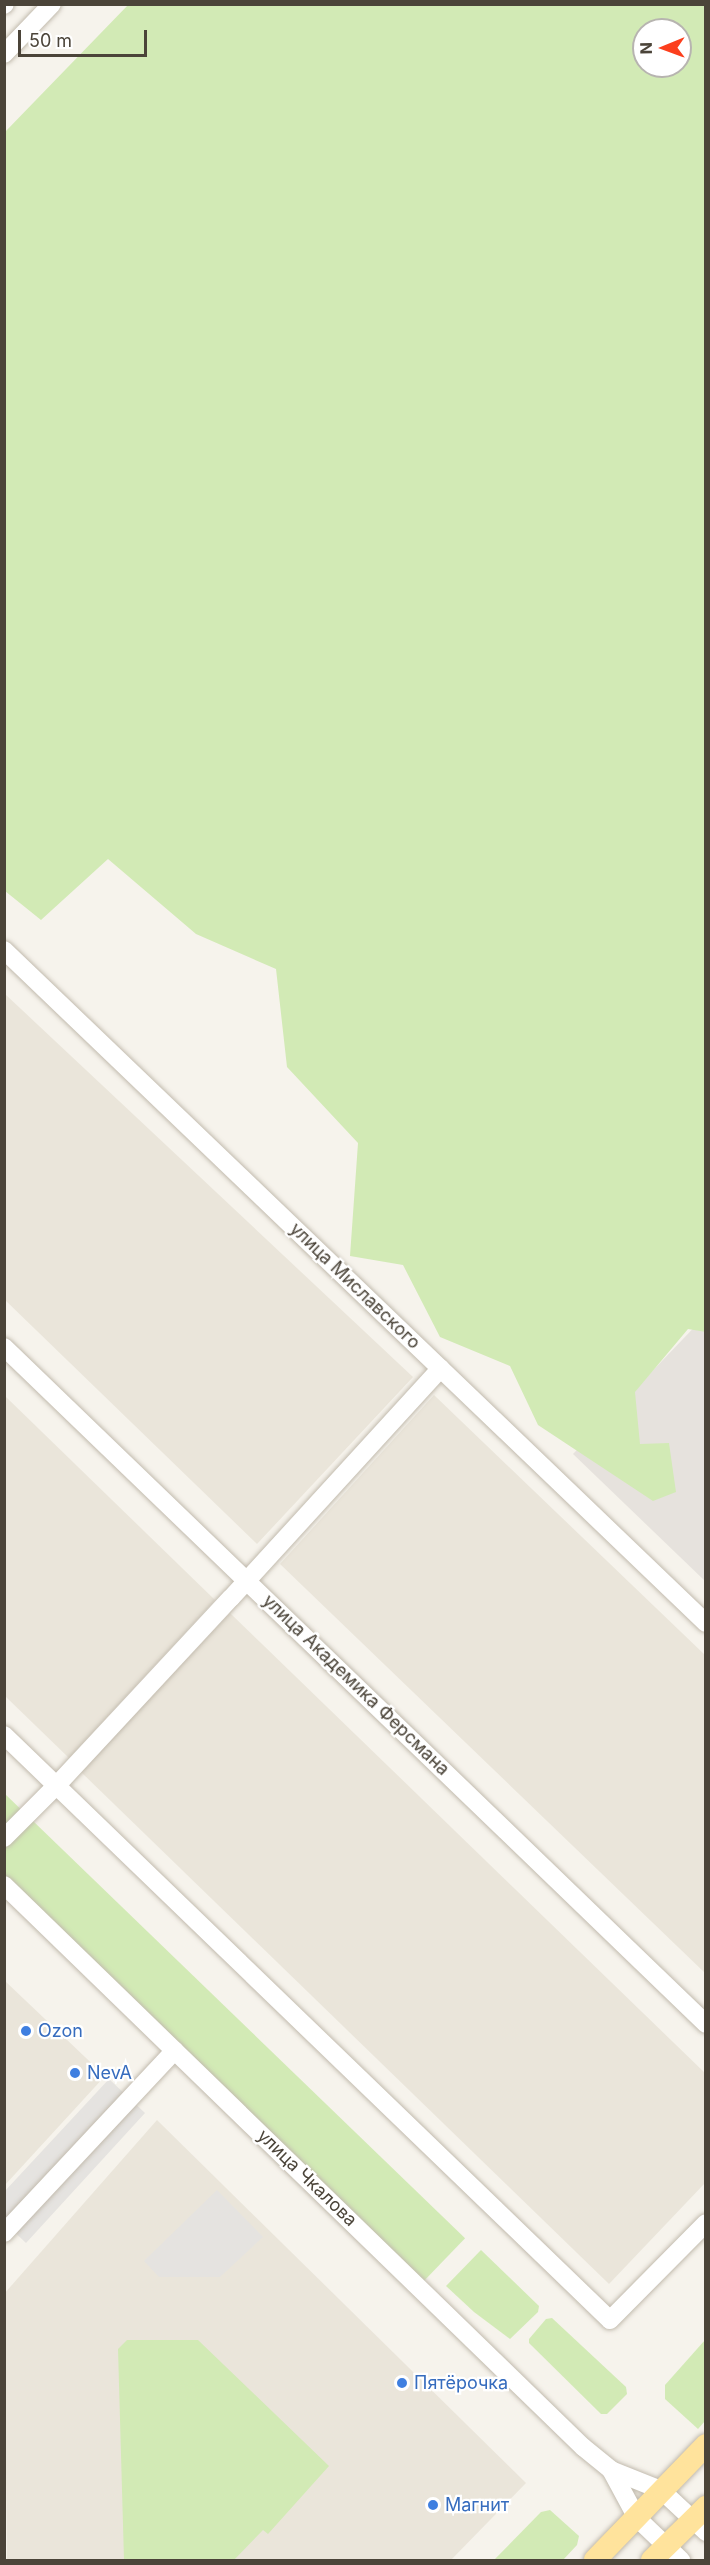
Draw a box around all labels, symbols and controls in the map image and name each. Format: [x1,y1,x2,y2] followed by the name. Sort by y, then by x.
[21,18,150,56] scale bar
[632,18,692,78] north arrow
[29,30,72,51] text: 50 m
[636,42,656,55] text: N
[285,1218,425,1354] street label: улица Миславского
[258,1590,454,1780] street label: улица Академика Ферсмана
[38,2020,83,2042] place label: Ozon
[19,2024,33,2038] marker: Ozon
[87,2062,132,2084] place label: NevA
[68,2066,82,2080] marker: NevA
[253,2125,361,2231] street label: улица Чкалова
[414,2372,508,2394] place label: Пятёрочка
[395,2376,409,2390] marker: Пятёрочка
[445,2494,509,2516] place label: Магнит
[426,2498,440,2512] marker: Магнит

